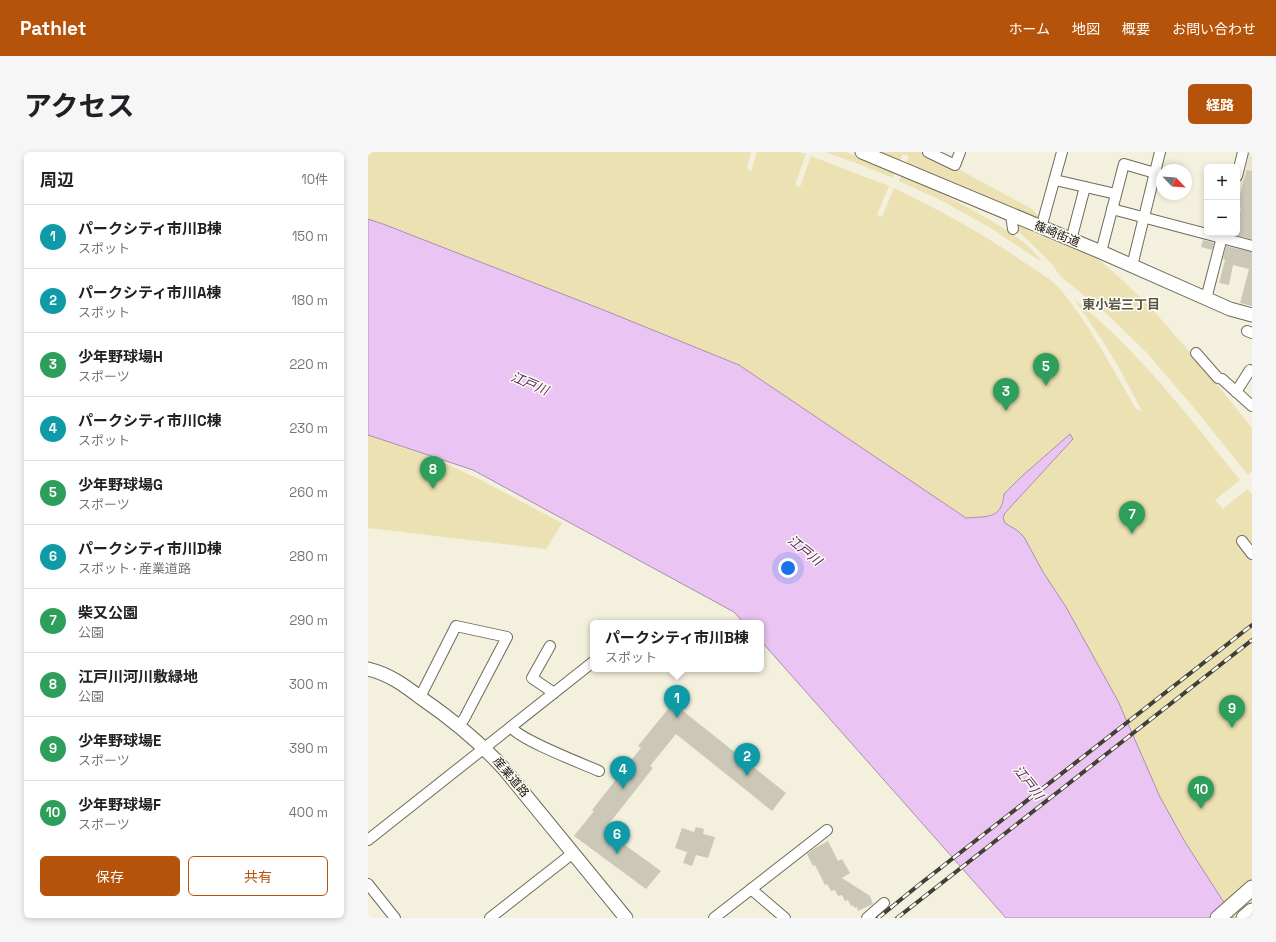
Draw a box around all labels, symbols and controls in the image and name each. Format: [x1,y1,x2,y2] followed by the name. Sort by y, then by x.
[20,16,86,41] text: Pathlet
[1008,20,1050,38] text: ホーム
[1072,20,1100,38] text: 地図
[1122,20,1150,38] text: 概要
[1172,20,1256,38] text: お問い合わせ
[1188,84,1252,124] button: 経路
[24,88,135,124] text: アクセス
[1156,164,1192,200] north arrow
[1204,164,1240,236] map controls
[1204,164,1240,200] button: +
[40,169,74,191] text: 周辺
[301,171,328,188] text: 10件
[1204,200,1240,236] button: −
[1032,218,1082,250] street label: 篠崎街道
[78,219,222,238] text: パークシティ市川B棟
[50,228,56,245] text: 1
[292,228,328,245] text: 150 m
[78,240,130,257] text: スポット
[78,283,222,302] text: パークシティ市川A棟
[49,292,57,309] text: 2
[292,292,328,309] text: 180 m
[1082,296,1160,313] district label: 東小岩三丁目
[78,304,130,321] text: スポット
[78,347,163,366] text: 少年野球場H
[1033,353,1059,386] pin: 5
[49,356,57,373] text: 3
[289,356,328,373] text: 220 m
[78,368,130,385] text: スポーツ
[509,368,553,400] water label: 江戸川
[993,378,1019,411] pin: 3
[78,411,222,430] text: パークシティ市川C棟
[49,420,57,437] text: 4
[290,420,328,437] text: 230 m
[78,432,130,449] text: スポット
[420,456,446,489] pin: 8
[78,475,163,494] text: 少年野球場G
[49,484,57,501] text: 5
[289,484,328,501] text: 260 m
[78,496,130,513] text: スポーツ
[1119,501,1145,534] pin: 7
[784,532,827,571] water label: 江戸川
[78,539,222,558] text: パークシティ市川D棟
[49,548,57,565] text: 6
[289,548,328,565] text: 280 m
[778,558,798,578] your location
[78,560,191,577] text: スポット · 産業道路
[78,603,138,622] text: 柴又公園
[49,612,57,629] text: 7
[289,612,328,629] text: 290 m
[590,620,764,672] popup
[78,624,104,641] text: 公園
[605,628,749,647] text: パークシティ市川B棟
[605,649,657,666] text: スポット
[78,667,198,686] text: 江戸川河川敷緑地
[49,676,57,693] text: 8
[289,676,328,693] text: 300 m
[664,685,690,718] pin: 1
[78,688,104,705] text: 公園
[1219,695,1245,728] pin: 9
[78,731,161,750] text: 少年野球場E
[49,740,57,757] text: 9
[289,740,328,757] text: 390 m
[734,743,760,776] pin: 2
[78,752,130,769] text: スポーツ
[489,753,533,801] street label: 産業道路
[610,756,636,789] pin: 4
[1010,762,1049,804] water label: 江戸川
[1188,776,1214,809] pin: 10
[78,795,161,814] text: 少年野球場F
[46,804,60,821] text: 10
[289,804,328,821] text: 400 m
[78,816,130,833] text: スポーツ
[604,821,630,854] pin: 6
[40,856,180,896] button: 保存
[188,856,328,896] button: 共有

